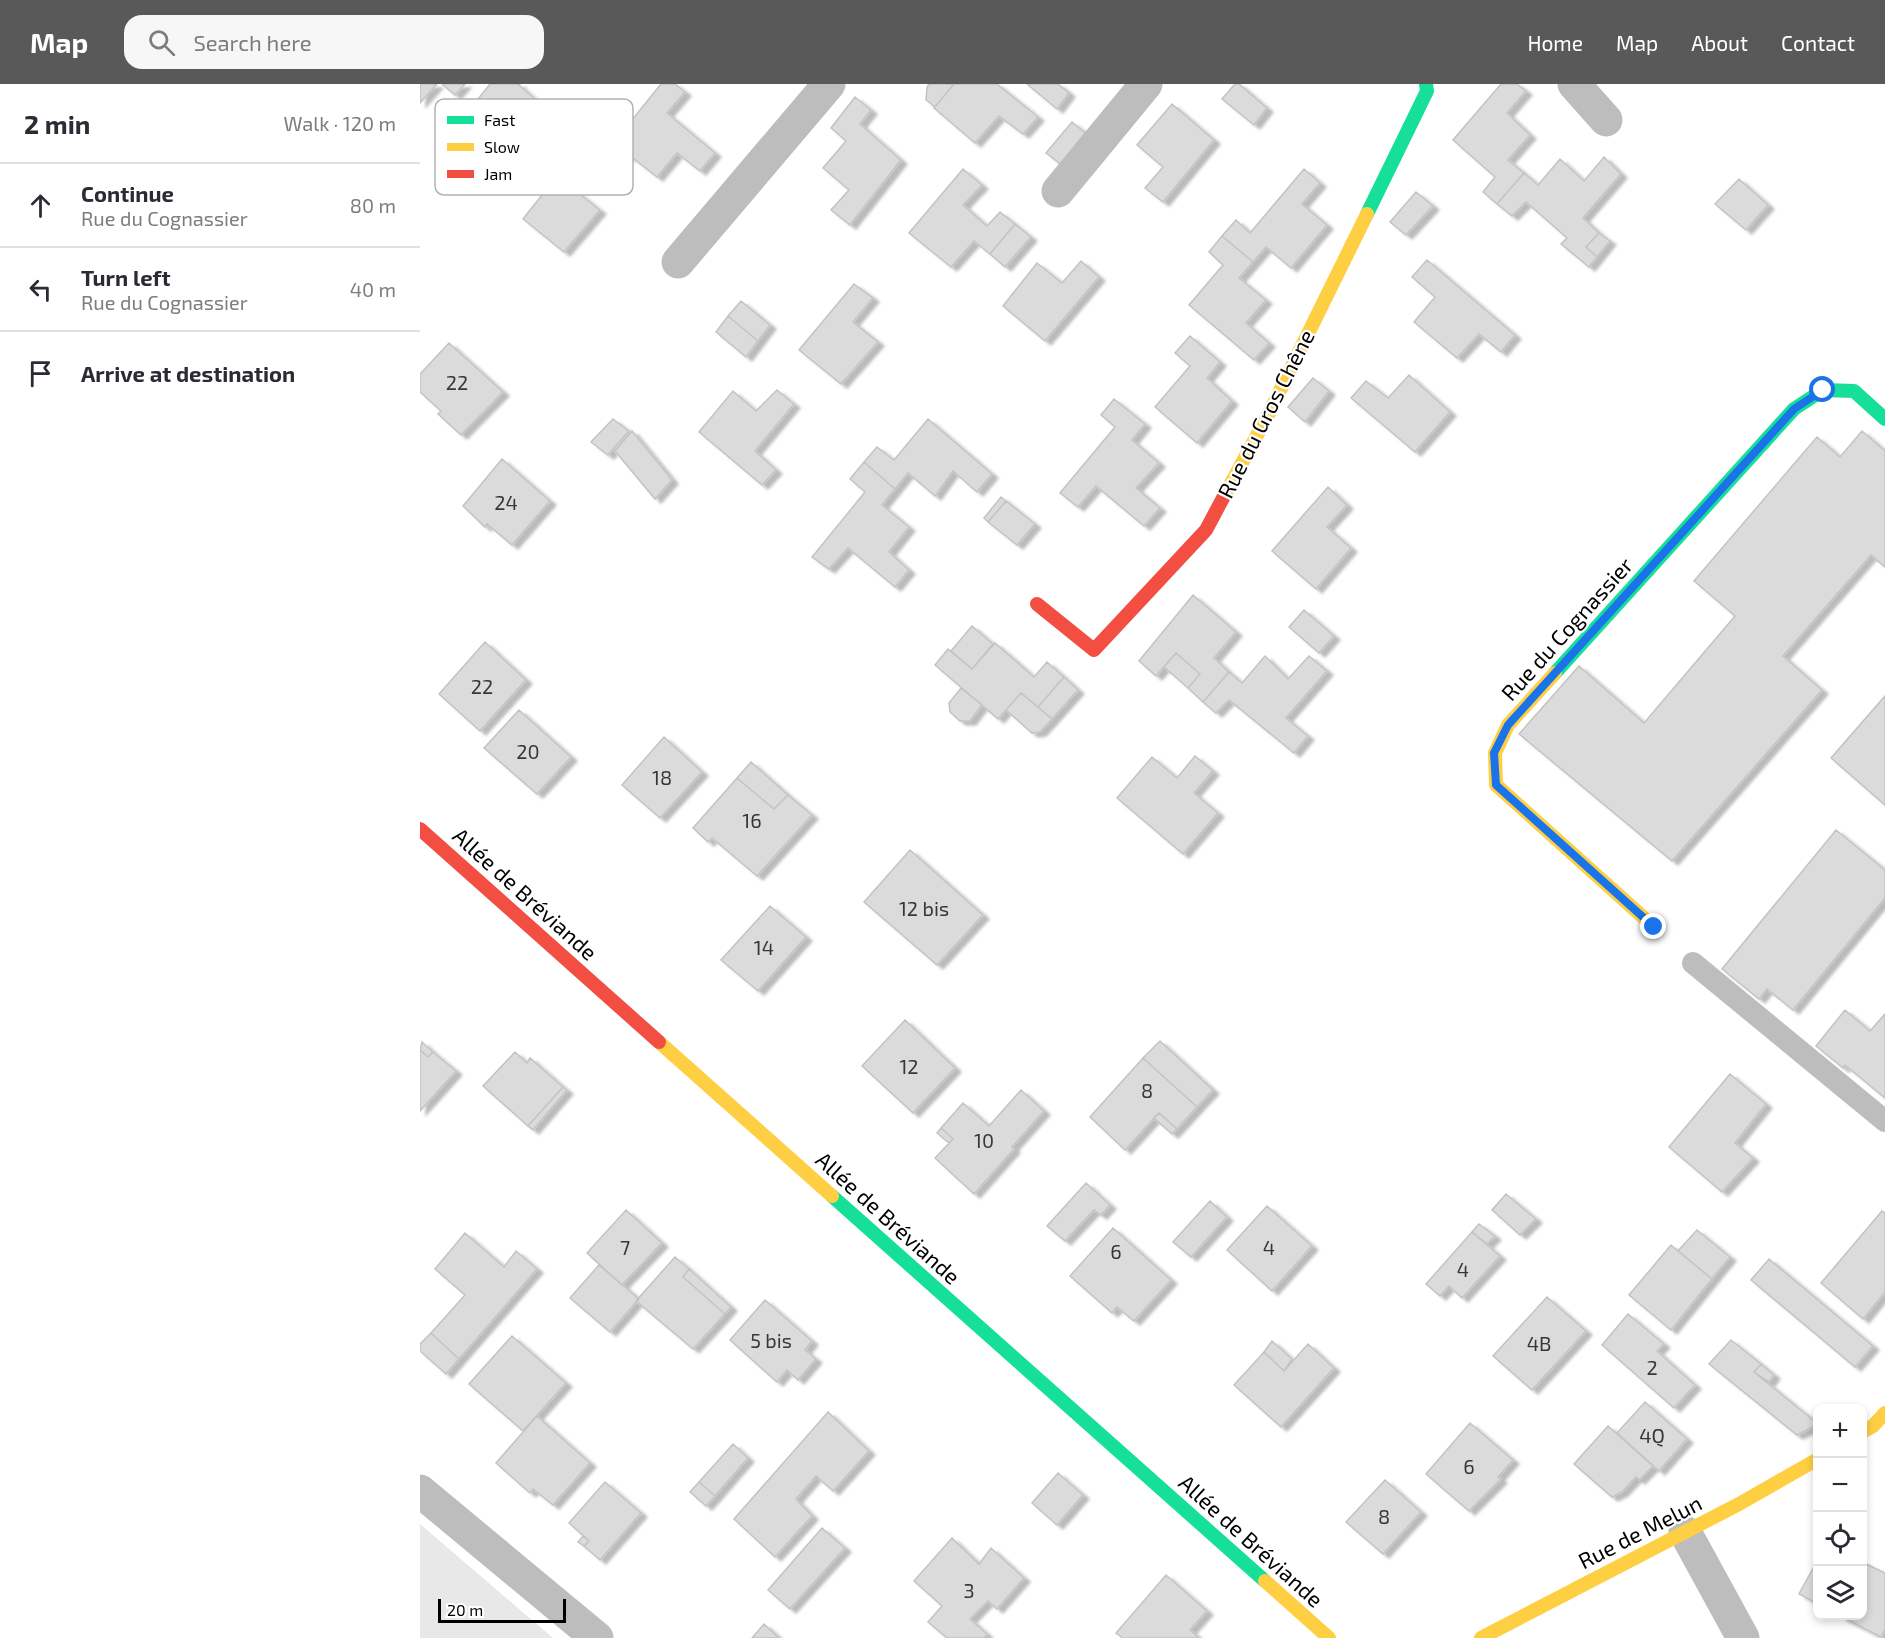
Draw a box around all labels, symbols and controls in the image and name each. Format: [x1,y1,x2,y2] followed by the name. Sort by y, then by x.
[124,15,544,69] search box
[30,25,88,59] text: Map
[145,26,178,59] icon: search
[193,29,312,55] text: Search here
[1527,30,1583,55] text: Home
[1616,30,1658,55] text: Map
[1691,30,1748,55] text: About
[1781,30,1855,55] text: Contact
[435,99,633,195] legend
[24,108,90,139] text: 2 min
[484,110,515,129] text: Fast
[284,111,396,135] text: Walk · 120 m
[484,137,520,156] text: Slow
[484,164,512,183] text: Jam
[81,180,174,206] text: Continue
[24,189,57,222] icon: ahead
[350,193,396,217] text: 80 m
[81,206,248,230] text: Rue du Cognassier
[81,264,170,290] text: Turn left
[24,273,57,306] icon: left
[350,277,396,301] text: 40 m
[81,290,248,314] text: Rue du Cognassier
[1211,325,1319,502] street label: Rue du Gros Chêne
[24,357,57,390] icon: arrive
[81,360,295,386] text: Arrive at destination
[446,370,468,394] house number: 22
[1809,376,1835,402] route start
[494,490,518,514] house number: 24
[1495,551,1637,705] street label: Rue du Cognassier
[471,674,493,698] house number: 22
[516,739,540,763] house number: 20
[652,765,672,789] house number: 18
[742,808,762,832] house number: 16
[448,822,603,965] street label: Allée de Bréviande
[899,896,949,920] house number: 12 bis
[1640,913,1666,939] route end
[754,935,774,959] house number: 14
[899,1054,919,1078] house number: 12
[1141,1078,1153,1102] house number: 8
[974,1128,994,1152] house number: 10
[811,1146,966,1289] street label: Allée de Bréviande
[620,1235,630,1259] house number: 7
[1263,1235,1275,1259] house number: 4
[1110,1239,1122,1263] house number: 6
[1457,1257,1469,1281] house number: 4
[750,1328,792,1352] house number: 5 bis
[1527,1331,1551,1355] house number: 4B
[1646,1355,1658,1379] house number: 2
[1813,1404,1867,1620] map controls
[1813,1404,1867,1458] button: +
[1639,1423,1665,1447] house number: 4Q
[1463,1454,1475,1478] house number: 6
[1813,1458,1867,1512] button: −
[1174,1469,1329,1612] street label: Allée de Bréviande
[1573,1489,1706,1573] street label: Rue de Melun
[1378,1504,1390,1528] house number: 8
[1813,1512,1867,1566] button: locate
[1813,1566,1867,1620] button: layers
[963,1578,975,1602] house number: 3
[438,1596,566,1624] scale bar
[447,1600,483,1619] text: 20 m

